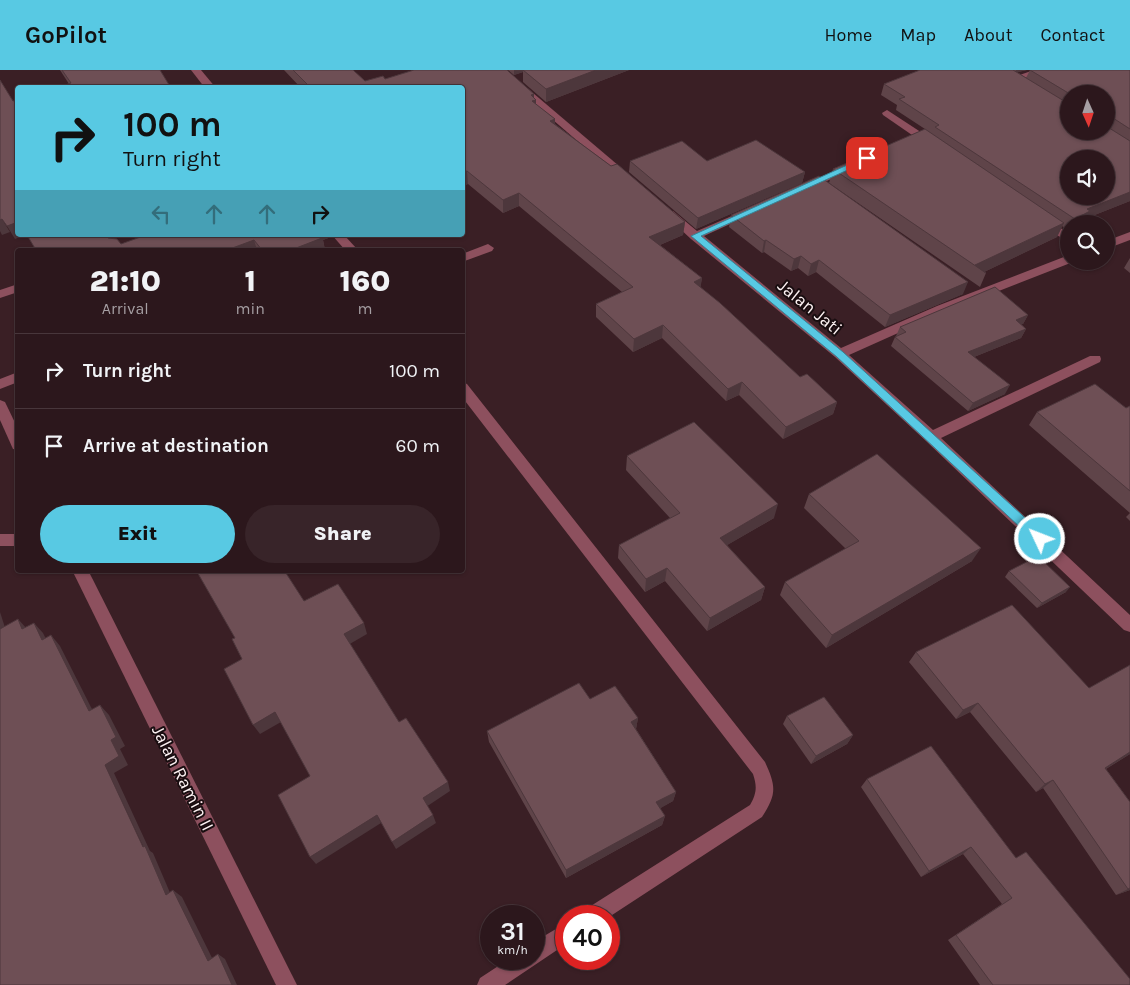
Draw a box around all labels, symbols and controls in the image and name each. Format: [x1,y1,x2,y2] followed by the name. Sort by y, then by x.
[25,21,107,49] text: GoPilot
[824,24,872,46] text: Home
[900,24,936,46] text: Map
[964,24,1013,46] text: About
[1041,24,1105,46] text: Contact
[1060,85,1115,140] north arrow
[1060,85,1115,270] map controls
[123,104,222,145] text: 100 m
[40,105,105,170] icon: right
[846,137,888,179] pin
[853,144,881,172] icon: arrive
[123,146,221,172] text: Turn right
[1060,150,1115,205] button: sound
[147,200,175,228] icon: left
[200,200,228,228] icon: ahead
[253,200,281,228] icon: ahead
[306,200,334,228] icon: right
[1060,215,1115,270] button: search
[90,263,161,299] text: 21:10
[244,263,256,299] text: 1
[339,263,390,299] text: 160
[773,274,847,340] street label: Jalan Jati
[102,299,149,318] text: Arrival
[236,299,265,318] text: min
[357,299,372,318] text: m
[40,357,68,385] icon: right
[83,360,172,382] text: Turn right
[389,360,440,382] text: 100 m
[40,432,68,460] icon: arrive
[83,435,269,457] text: Arrive at destination
[396,435,440,457] text: 60 m
[40,505,235,563] button: Exit
[245,505,440,563] button: Share
[1013,512,1065,564] position arrow
[147,721,219,835] street label: Jalan Ramin II
[555,905,620,970] speed limit sign: 40
[500,917,525,946] text: 31
[497,943,528,957] text: km/h

